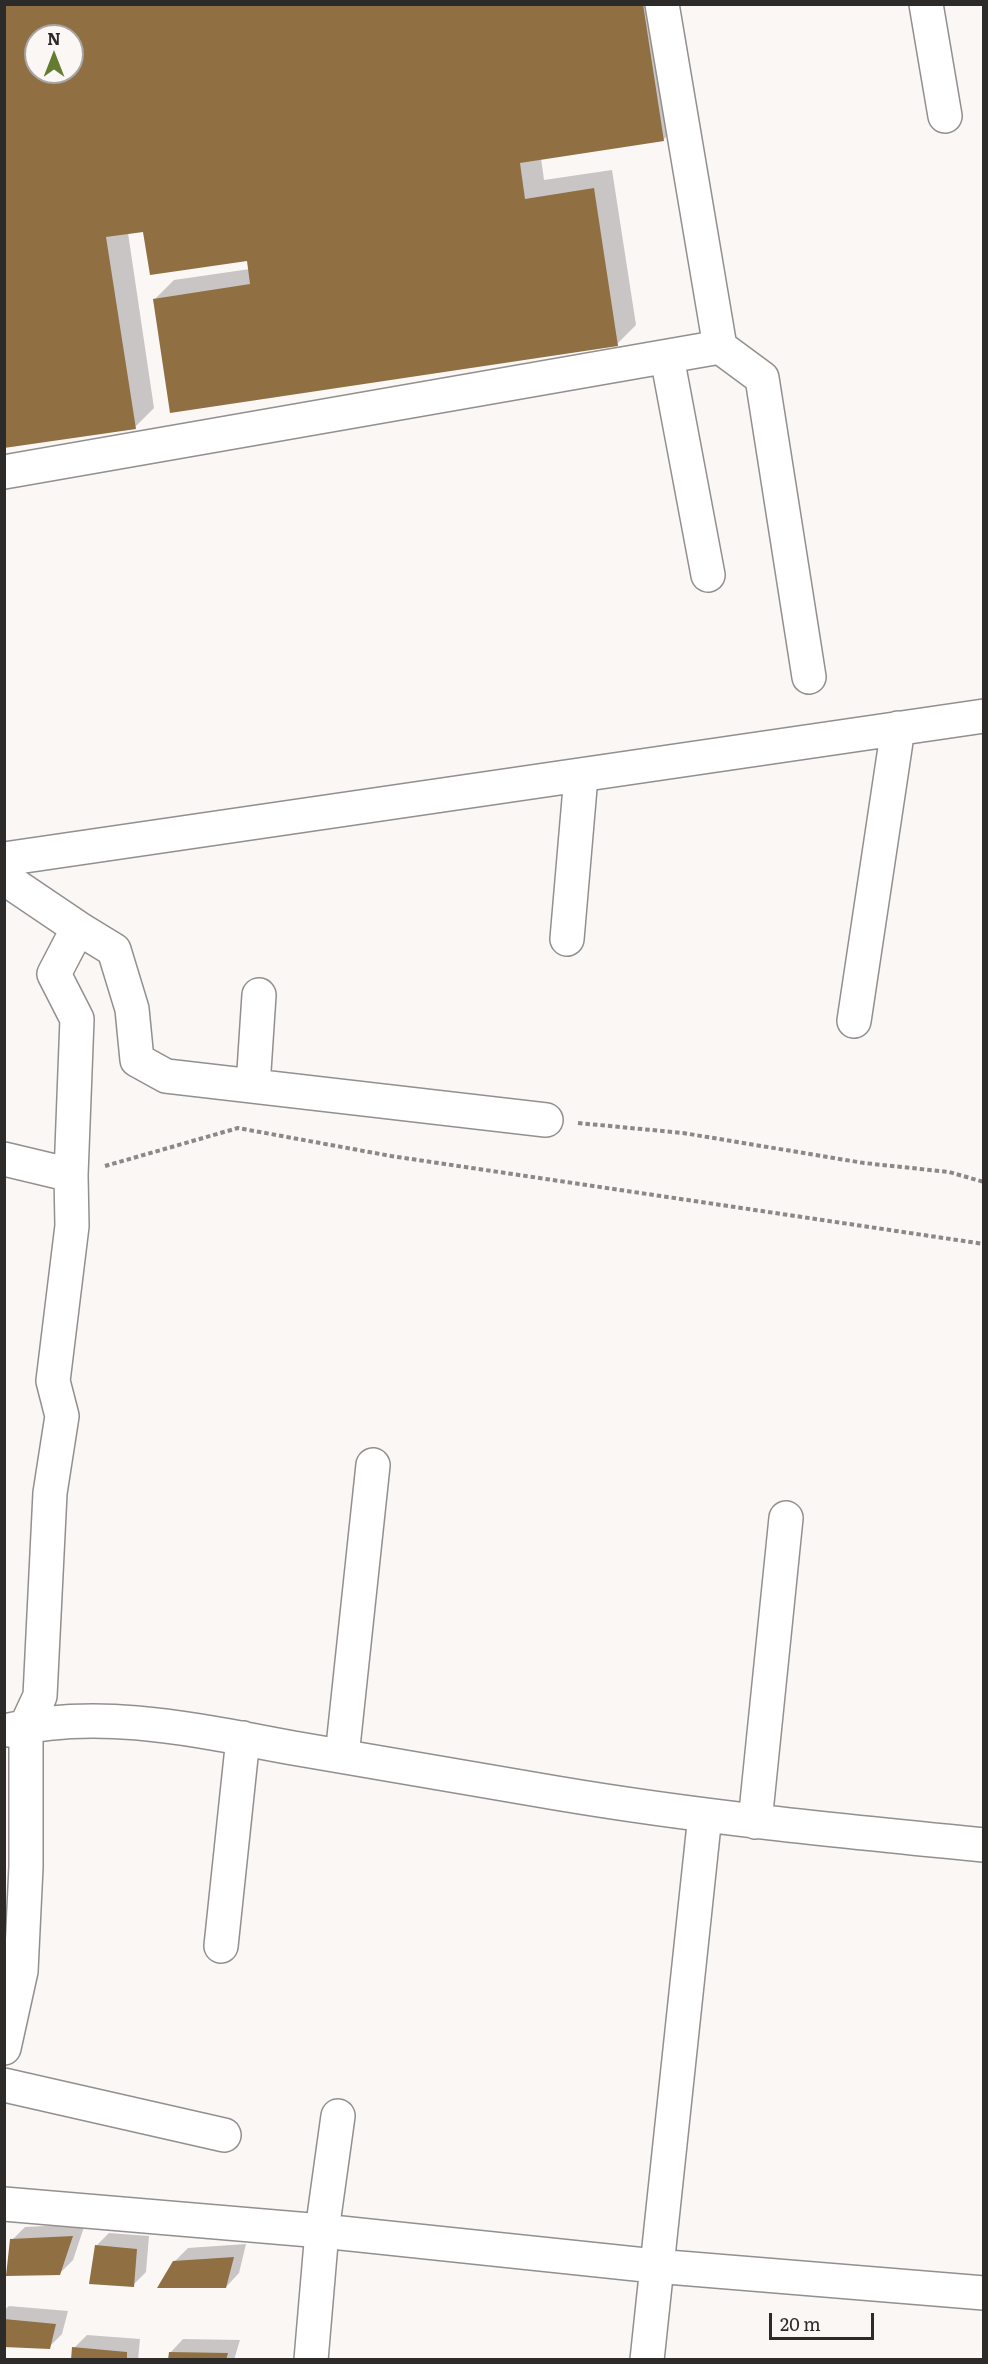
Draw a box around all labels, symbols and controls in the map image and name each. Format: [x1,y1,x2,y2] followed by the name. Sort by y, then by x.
[24,24,84,84] north arrow
[47,26,61,50] text: N
[772,2301,877,2339] scale bar
[780,2310,821,2337] text: 20 m

